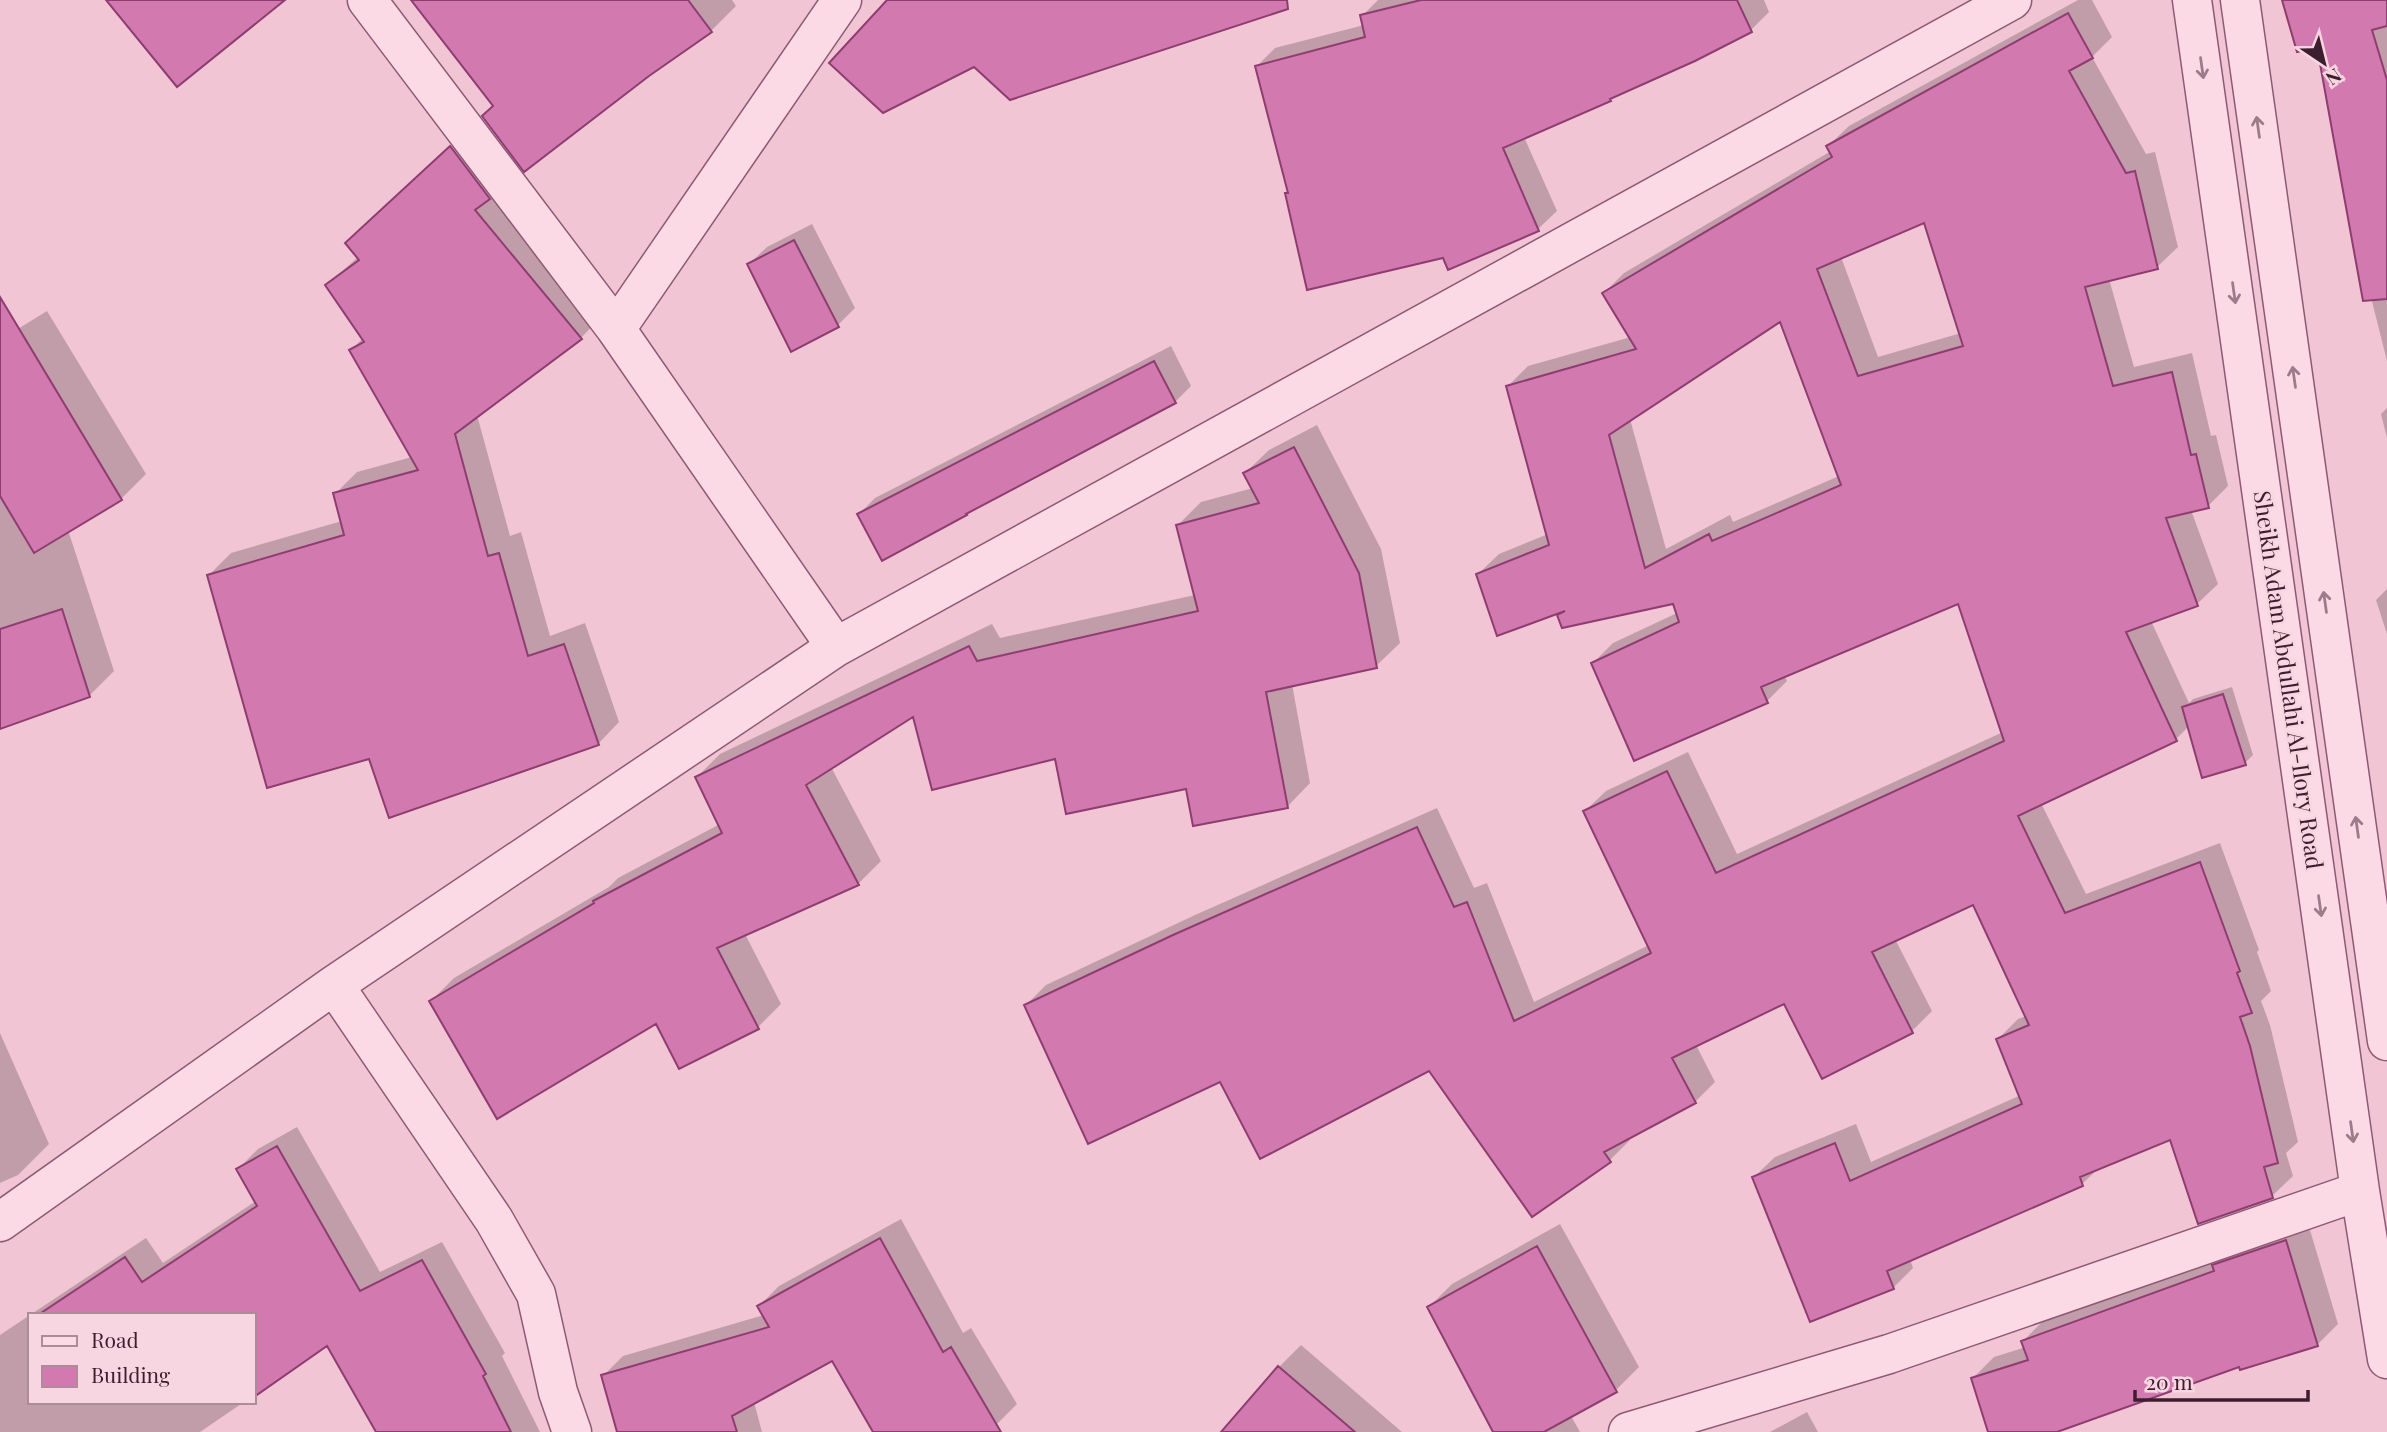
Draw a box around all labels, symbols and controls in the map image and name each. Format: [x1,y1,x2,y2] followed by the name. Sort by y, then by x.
[2289,28,2359,98] north arrow
[2196,56,2209,78] one-way arrow
[2321,63,2347,92] text: N
[2252,117,2265,139] one-way arrow
[2227,281,2240,304] one-way arrow
[2287,366,2300,389] one-way arrow
[2248,489,2331,871] street label: Sheikh Adam Abdullahi Al-Ilory Road
[2319,591,2332,614] one-way arrow
[2350,817,2363,839] one-way arrow
[2314,894,2327,917] one-way arrow
[2345,1120,2358,1142] one-way arrow
[28,1313,256,1404] legend
[91,1325,139,1353] text: Road
[2135,1358,2308,1402] scale bar
[91,1360,170,1388] text: Building
[2146,1367,2193,1395] text: 20 m

